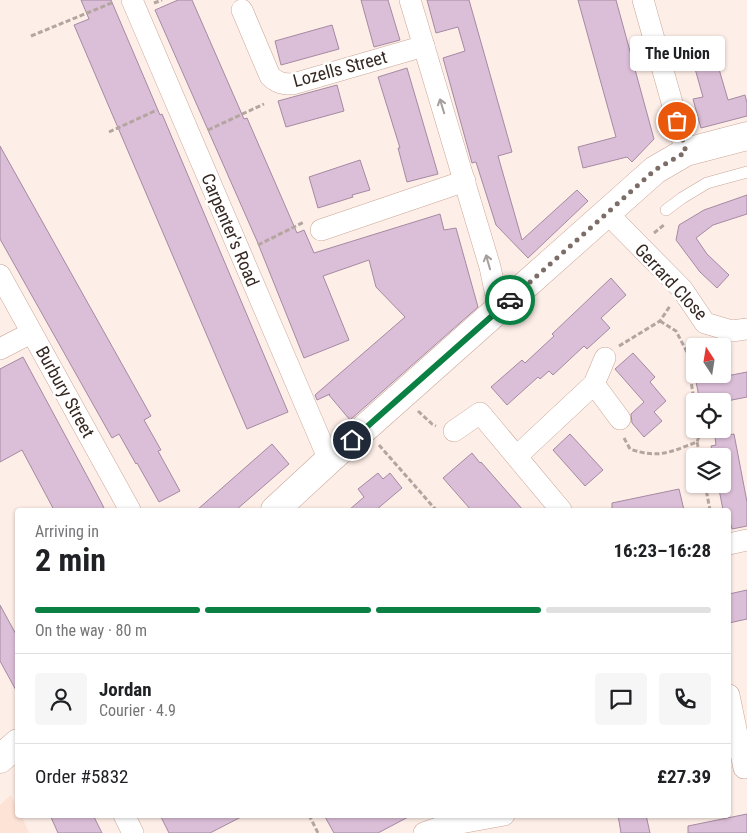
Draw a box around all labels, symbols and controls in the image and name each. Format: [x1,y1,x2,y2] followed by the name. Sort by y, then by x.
[630,36,724,71] callout: The Union
[645,44,710,63] text: The Union
[291,46,389,91] street label: Lozells Street
[437,99,446,115] one-way arrow
[656,100,698,142] pin
[663,107,691,135] icon: bag
[197,170,264,289] street label: Carpenter's Road
[631,239,712,324] street label: Gerrard Close
[483,255,493,271] one-way arrow
[485,275,535,325] courier
[496,286,524,314] icon: car
[686,338,731,382] north arrow
[686,338,731,493] map controls
[32,342,99,441] street label: Burbury Street
[686,393,731,438] button: locate
[331,419,373,461] pin
[338,426,366,454] icon: home
[686,448,731,493] button: layers
[35,522,99,541] text: Arriving in
[613,539,711,562] text: 16:23–16:28
[35,541,106,579] text: 2 min
[35,621,147,640] text: On the way · 80 m
[35,673,87,725] button: person
[595,673,647,725] button: chat
[659,673,711,725] button: phone
[99,678,152,701] text: Jordan
[99,701,176,720] text: Courier · 4.9
[35,765,128,788] text: Order #5832
[657,765,711,788] text: £27.39

